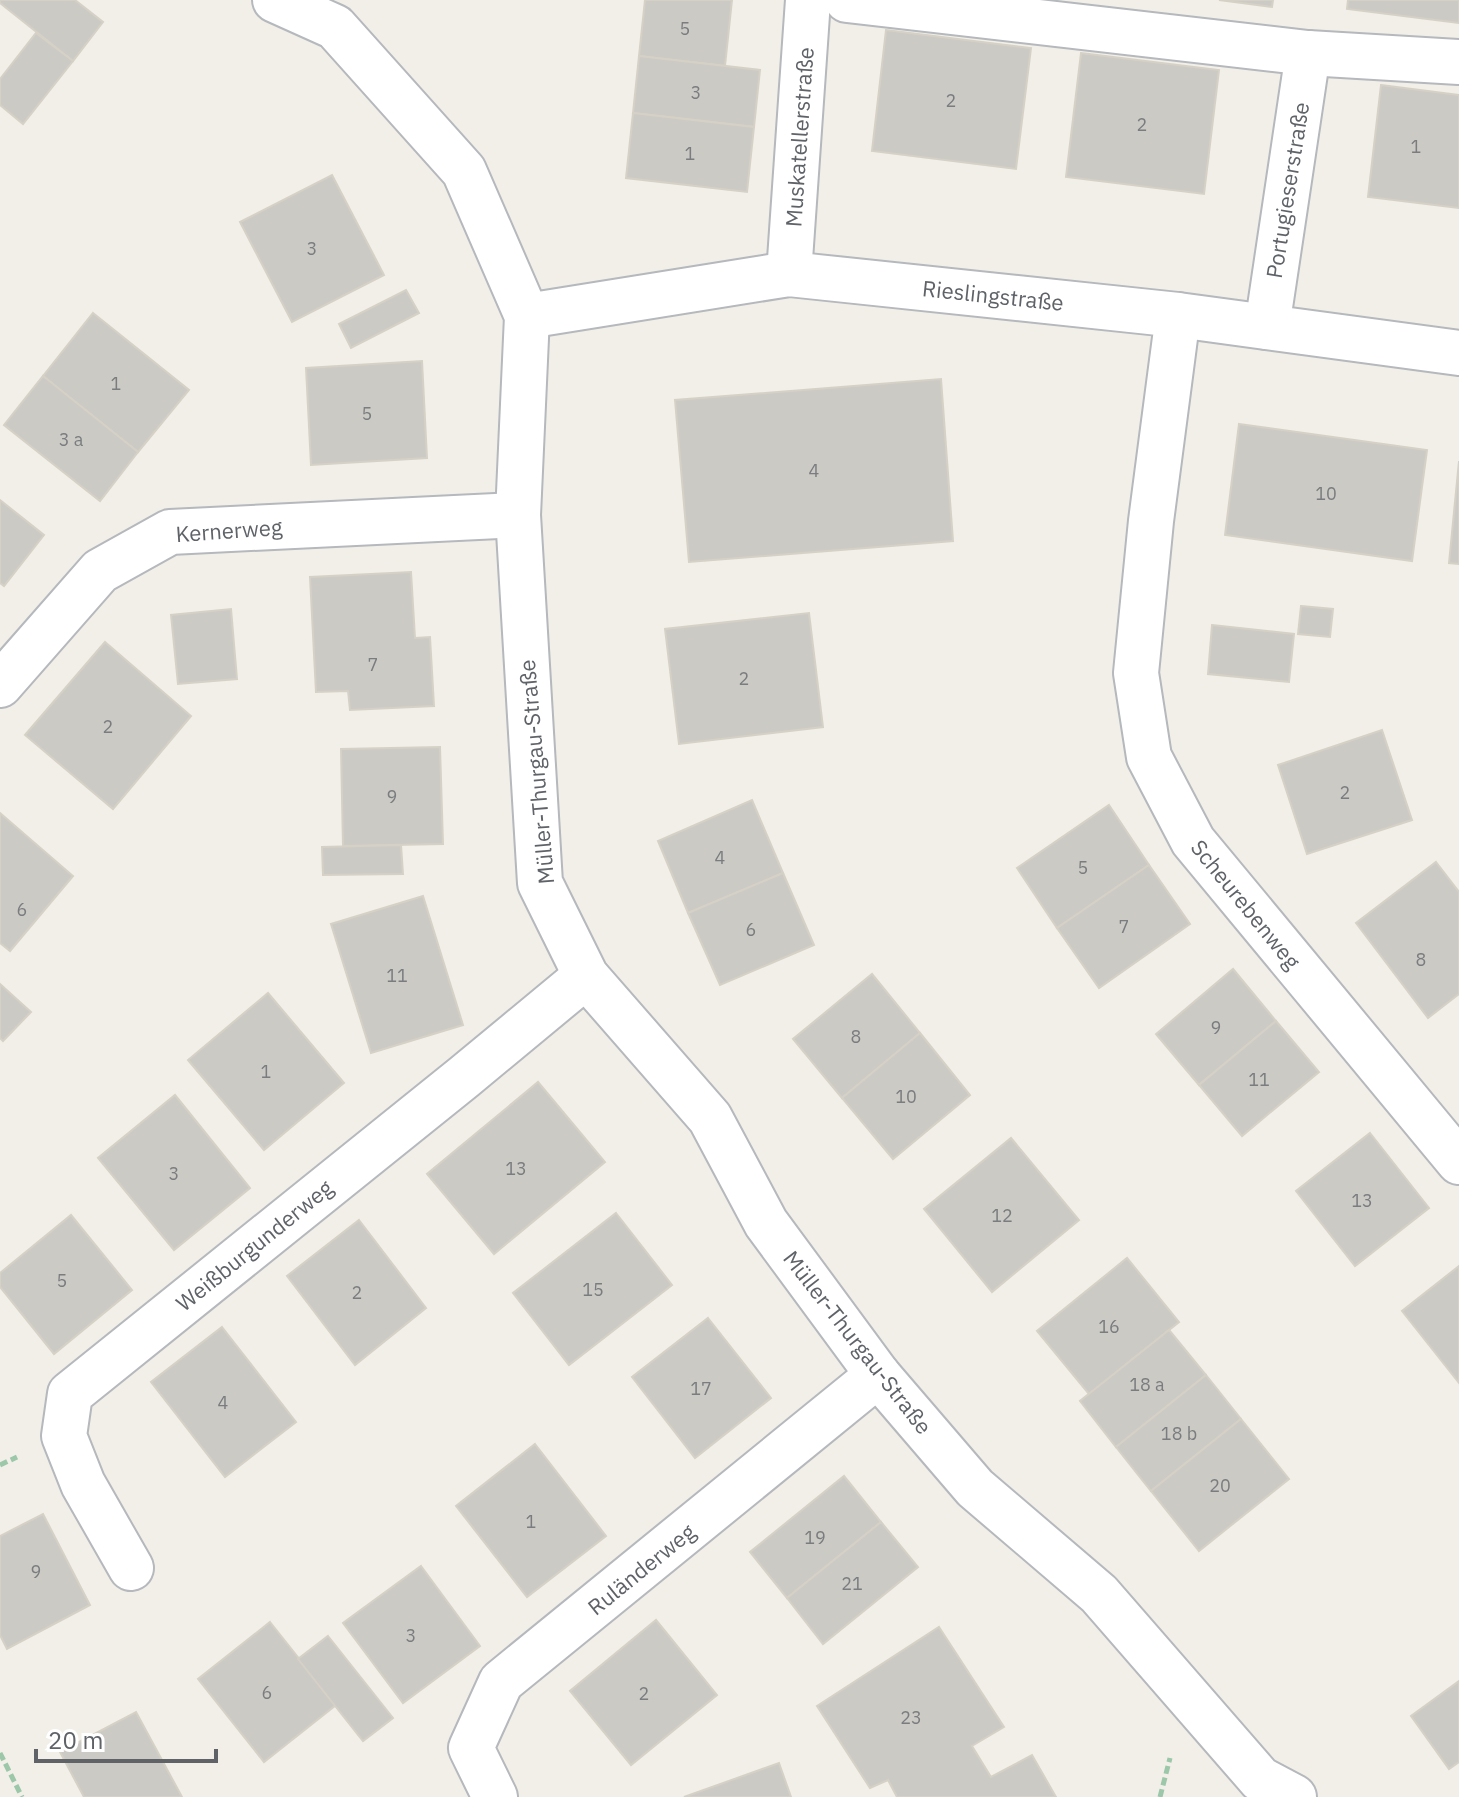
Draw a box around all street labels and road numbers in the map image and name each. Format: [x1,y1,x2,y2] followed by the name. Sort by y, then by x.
[778,46,820,228] street label: Muskatellerstraße
[1259,100,1315,280] street label: Portugieserstraße
[921,273,1065,317] street label: Rieslingstraße
[175,512,284,548] street label: Kernerweg
[512,659,560,885] street label: Müller-Thurgau-Straße
[1185,833,1307,975] street label: Scheurebenweg
[170,1173,339,1317] street label: Weißburgunderweg
[777,1244,939,1440] street label: Müller-Thurgau-Straße
[581,1516,701,1621] street label: Ruländerweg

